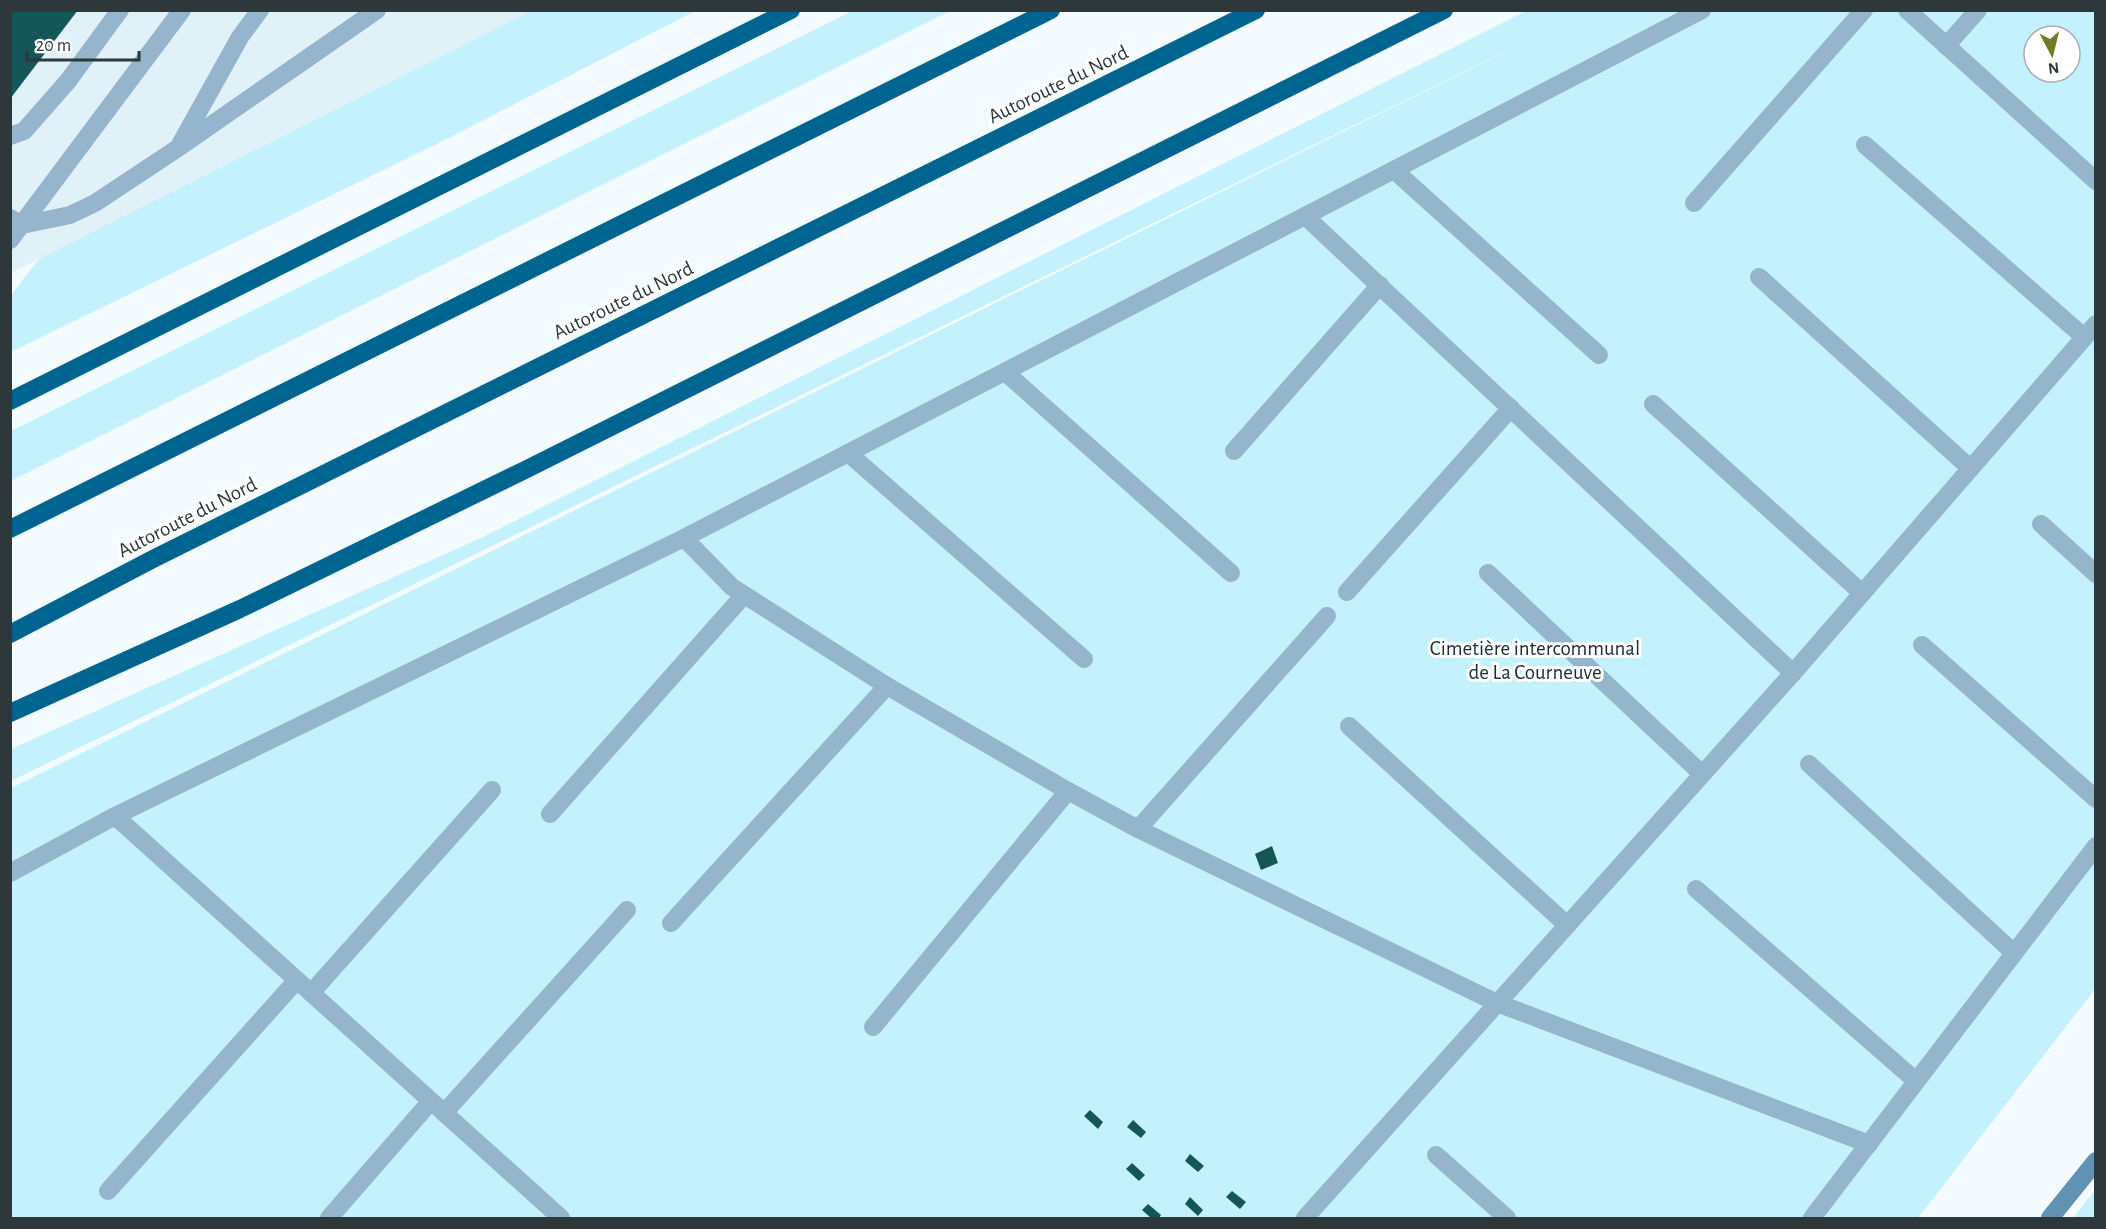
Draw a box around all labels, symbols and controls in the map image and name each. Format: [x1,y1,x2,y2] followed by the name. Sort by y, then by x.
[27,24,140,62] scale bar
[2022,24,2082,84] north arrow
[36,37,71,55] text: 20 m
[985,41,1132,127] street label: Autoroute du Nord
[2047,59,2060,77] text: N
[550,257,697,343] street label: Autoroute du Nord
[114,473,260,562] street label: Autoroute du Nord
[1430,638,1640,683] park label: Cimetière intercommunal de La Courneuve

